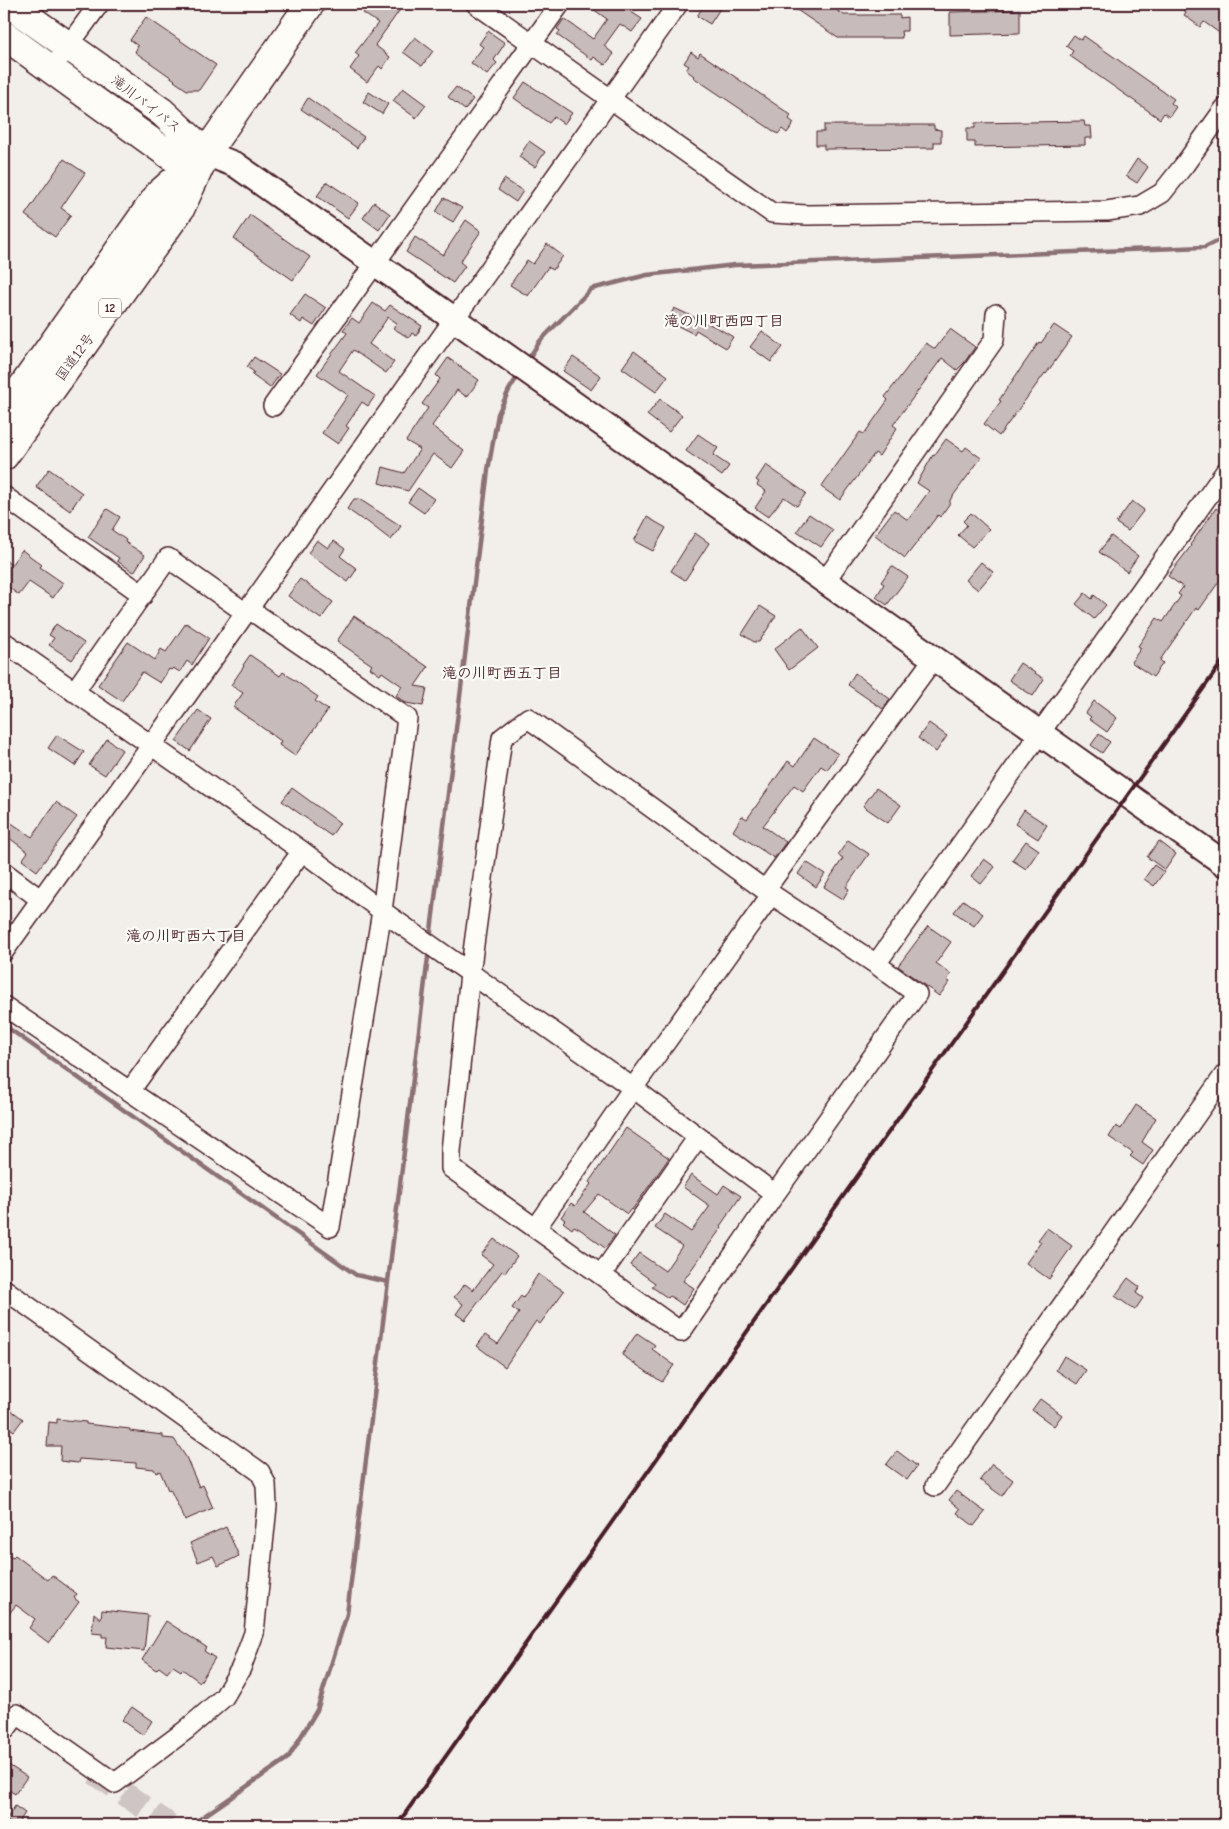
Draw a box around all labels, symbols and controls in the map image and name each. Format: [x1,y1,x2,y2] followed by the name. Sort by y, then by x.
[108,72,184,136] street label: 滝川バイパス
[99,298,121,318] road number: 12
[664,312,784,330] district label: 滝の川町西四丁目
[52,330,98,384] street label: 国道12号
[442,664,562,682] district label: 滝の川町西五丁目
[126,927,246,945] district label: 滝の川町西六丁目

